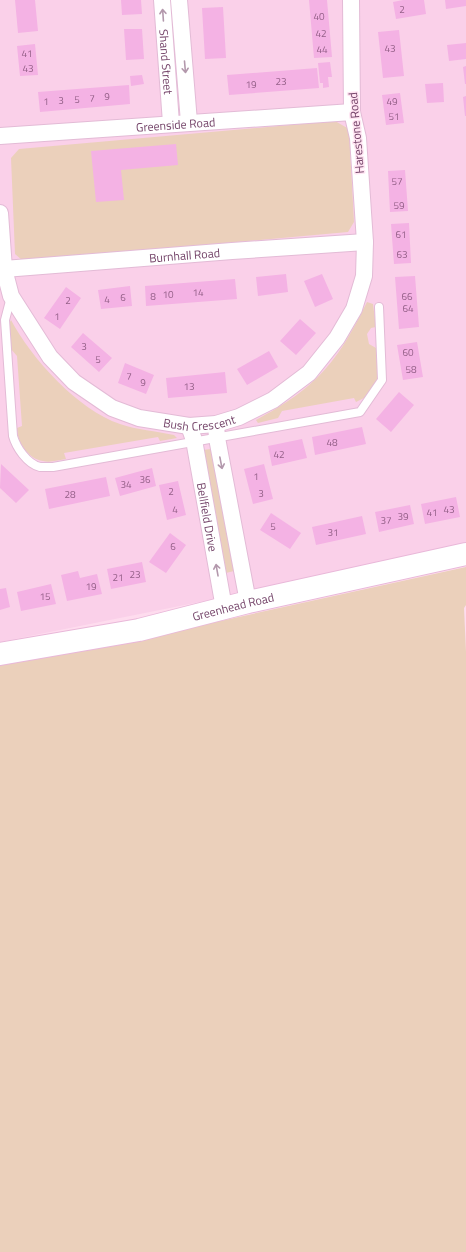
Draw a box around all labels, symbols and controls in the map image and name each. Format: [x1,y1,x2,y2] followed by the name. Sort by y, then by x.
[399,2,405,17] house number: 2
[160,9,167,22] one-way arrow
[313,9,325,24] house number: 40
[315,26,327,41] house number: 42
[155,29,178,96] street label: Shand Street
[384,41,396,56] house number: 43
[316,42,328,57] house number: 44
[21,46,33,61] house number: 41
[181,60,188,73] one-way arrow
[22,61,34,76] house number: 43
[275,74,287,89] house number: 23
[245,77,257,92] house number: 19
[104,89,110,104] house number: 9
[89,91,95,106] house number: 7
[74,92,80,107] house number: 5
[343,92,369,174] street label: Harestone Road
[58,93,64,108] house number: 3
[43,94,49,109] house number: 1
[386,94,398,109] house number: 49
[388,109,400,124] house number: 51
[135,112,216,136] street label: Greenside Road
[391,174,403,189] house number: 57
[393,198,405,213] house number: 59
[395,227,407,242] house number: 61
[148,242,221,267] street label: Burnhall Road
[396,247,408,262] house number: 63
[192,285,204,300] house number: 14
[162,287,174,302] house number: 10
[150,289,156,304] house number: 8
[401,289,413,304] house number: 66
[120,290,126,305] house number: 6
[104,292,110,307] house number: 4
[65,293,71,308] house number: 2
[402,301,414,316] house number: 64
[54,309,60,324] house number: 1
[81,339,87,354] house number: 3
[402,345,414,360] house number: 60
[95,352,101,367] house number: 5
[405,362,417,377] house number: 58
[126,369,132,384] house number: 7
[140,375,146,390] house number: 9
[183,379,195,394] house number: 13
[162,409,238,435] street label: Bush Crescent
[326,435,338,450] house number: 48
[273,447,285,462] house number: 42
[218,456,226,469] one-way arrow
[253,469,259,484] house number: 1
[139,472,151,487] house number: 36
[120,477,132,492] house number: 34
[192,481,223,553] street label: Bellfield Drive
[168,484,174,499] house number: 2
[258,486,264,501] house number: 3
[64,487,76,502] house number: 28
[172,502,178,517] house number: 4
[443,502,455,517] house number: 43
[426,505,438,520] house number: 41
[397,509,409,524] house number: 39
[380,513,392,528] house number: 37
[270,519,276,534] house number: 5
[327,525,339,540] house number: 31
[170,539,176,554] house number: 6
[213,564,221,577] one-way arrow
[129,567,141,582] house number: 23
[112,570,124,585] house number: 21
[85,579,97,594] house number: 19
[190,587,276,625] street label: Greenhead Road
[39,589,51,604] house number: 15

